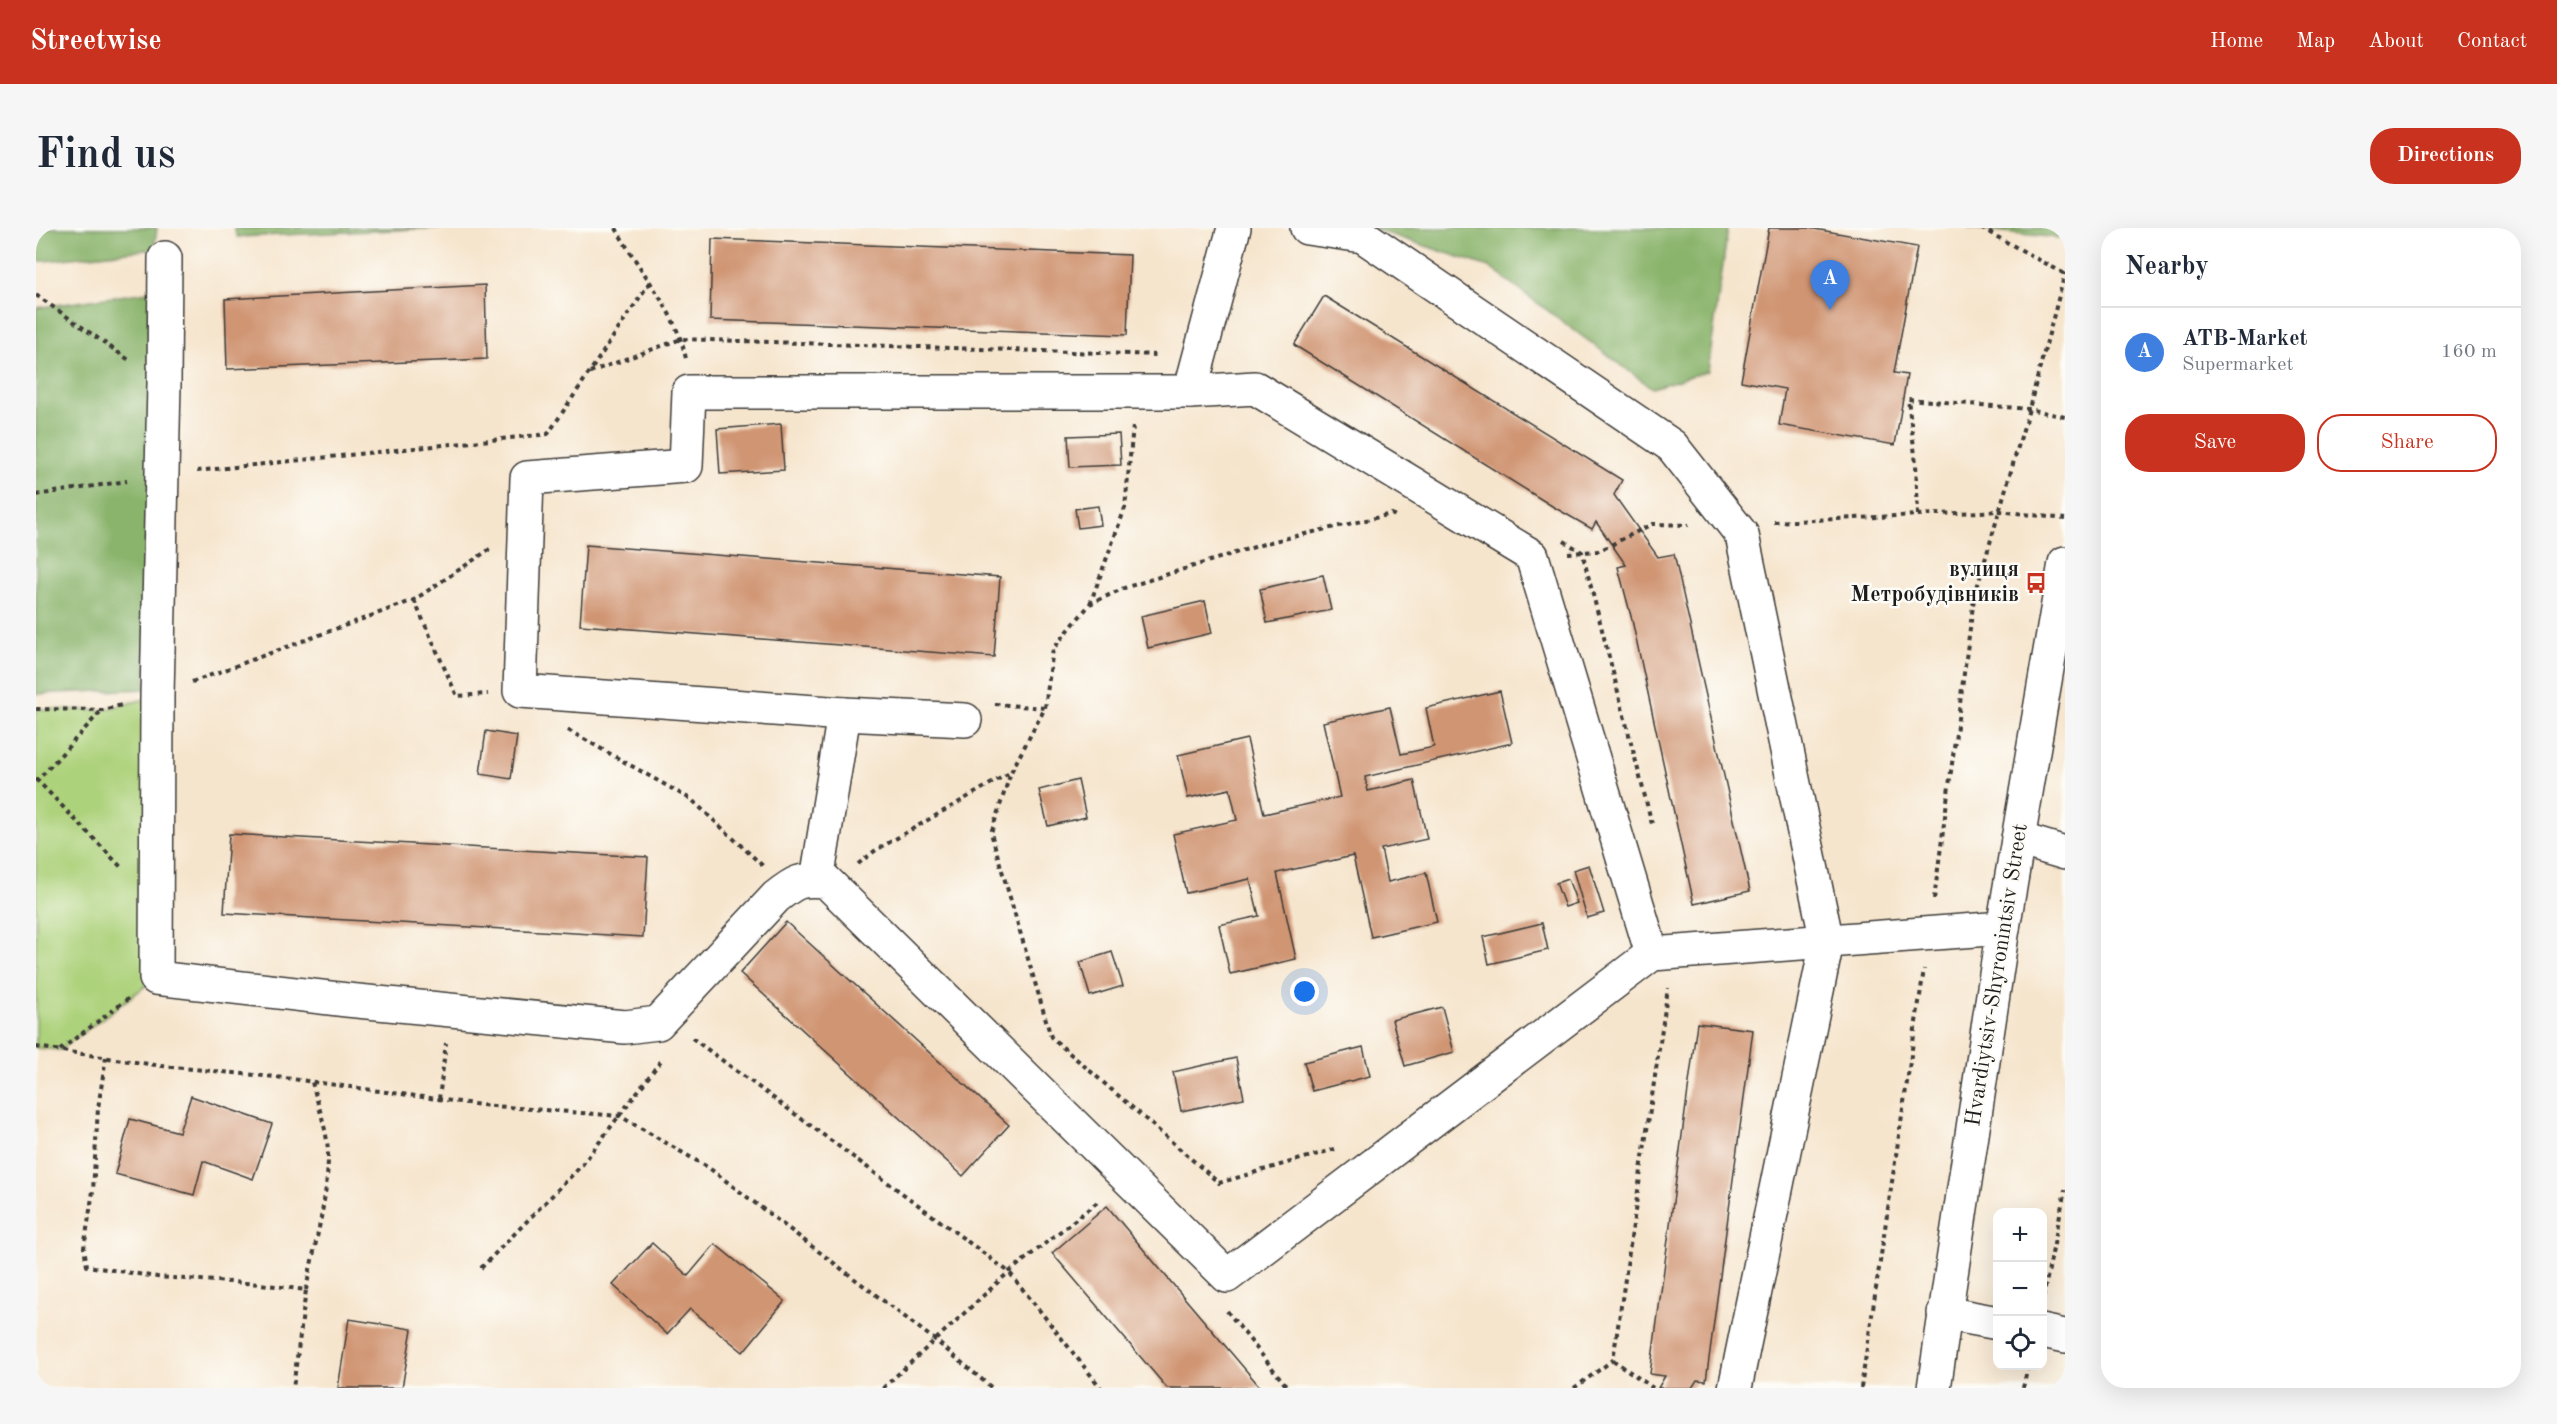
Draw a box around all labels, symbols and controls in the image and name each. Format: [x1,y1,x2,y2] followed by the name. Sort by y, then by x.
[30,28,162,56] text: Streetwise
[2210,31,2263,52] text: Home
[2296,31,2335,52] text: Map
[2368,31,2424,52] text: About
[2457,31,2527,52] text: Contact
[2370,128,2521,184] button: Directions
[36,135,175,177] text: Find us
[2125,254,2209,280] text: Nearby
[1810,260,1850,310] pin: A
[2182,328,2308,350] text: ATB-Market
[2137,342,2152,362] text: A
[2441,342,2497,362] text: 160 m
[2182,355,2293,375] text: Supermarket
[2125,414,2305,472] button: Save
[2317,414,2497,472] button: Share
[1851,559,2019,606] place label: вулиця Метробудівників
[2024,571,2048,595] bus stop icon: вулиця Метробудівників
[1962,822,2032,1128] street label: Hvardiytsiv-Shyronintsiv Street
[1290,977,1319,1006] your location
[1993,1208,2047,1370] map controls
[1993,1208,2047,1262] button: +
[1993,1262,2047,1316] button: −
[1993,1316,2047,1370] button: locate

